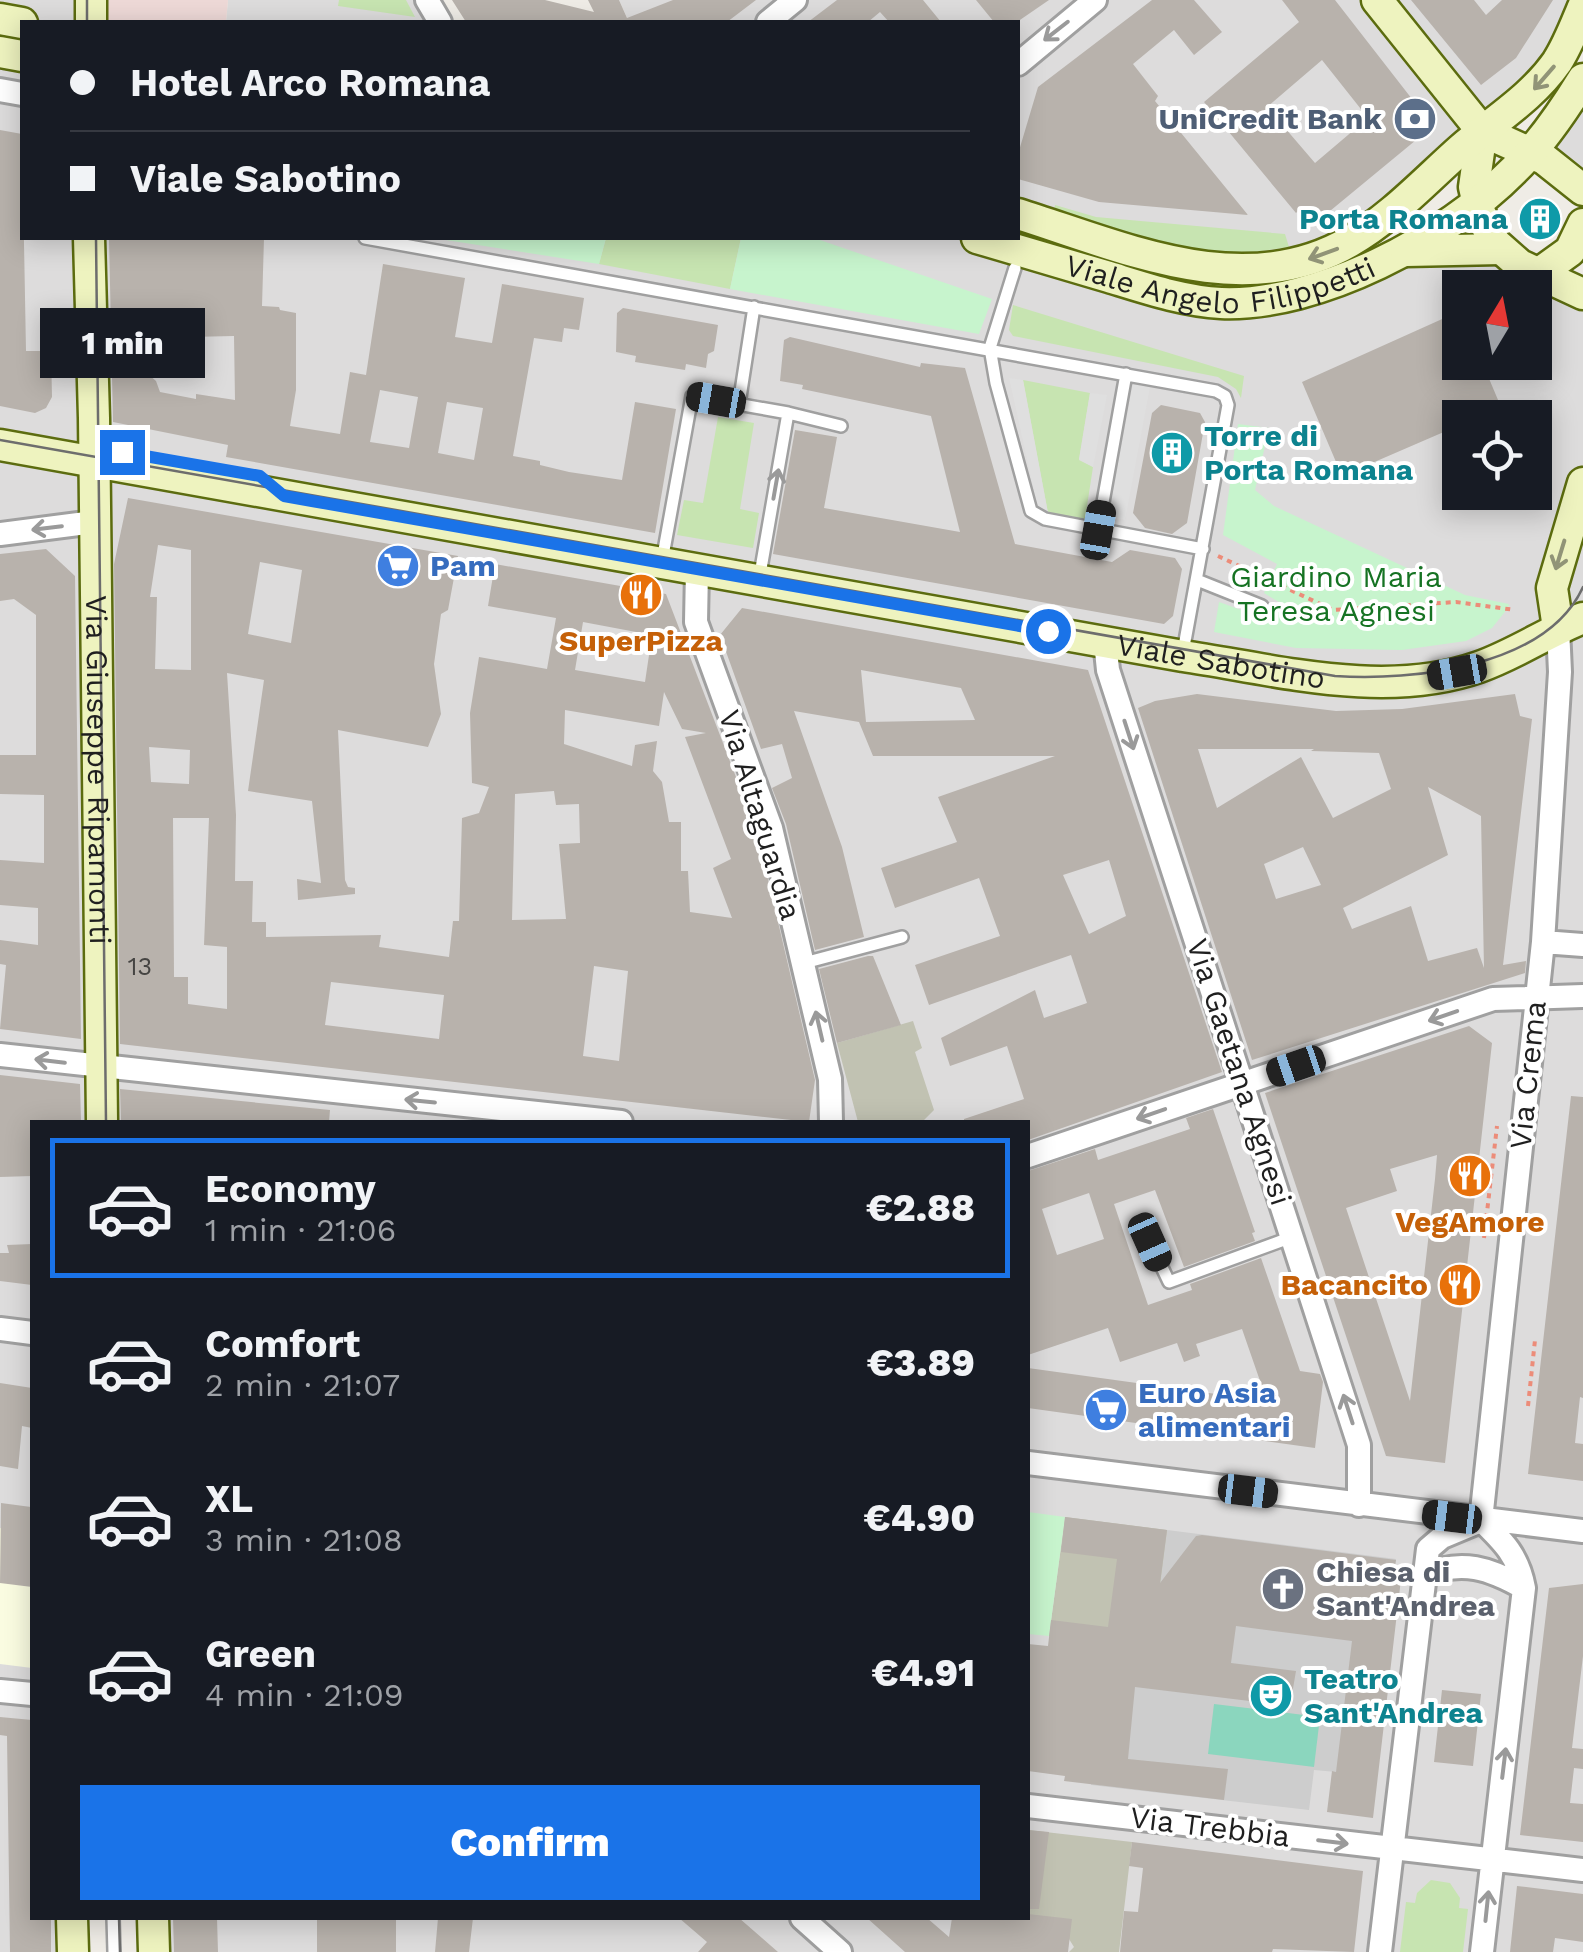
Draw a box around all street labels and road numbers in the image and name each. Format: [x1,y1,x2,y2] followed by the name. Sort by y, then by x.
[1060,241,1380,277] street label: Viale Angelo Filippetti
[79,595,118,945] street label: Via Giuseppe Ripamonti
[1114,627,1327,695] street label: Viale Sabotino
[712,706,809,924] street label: Via Altaguardia
[1180,934,1299,1210] street label: Via Gaetana Agnesi
[1502,999,1553,1151] street label: Via Crema
[1128,1799,1292,1854] street label: Via Trebbia

